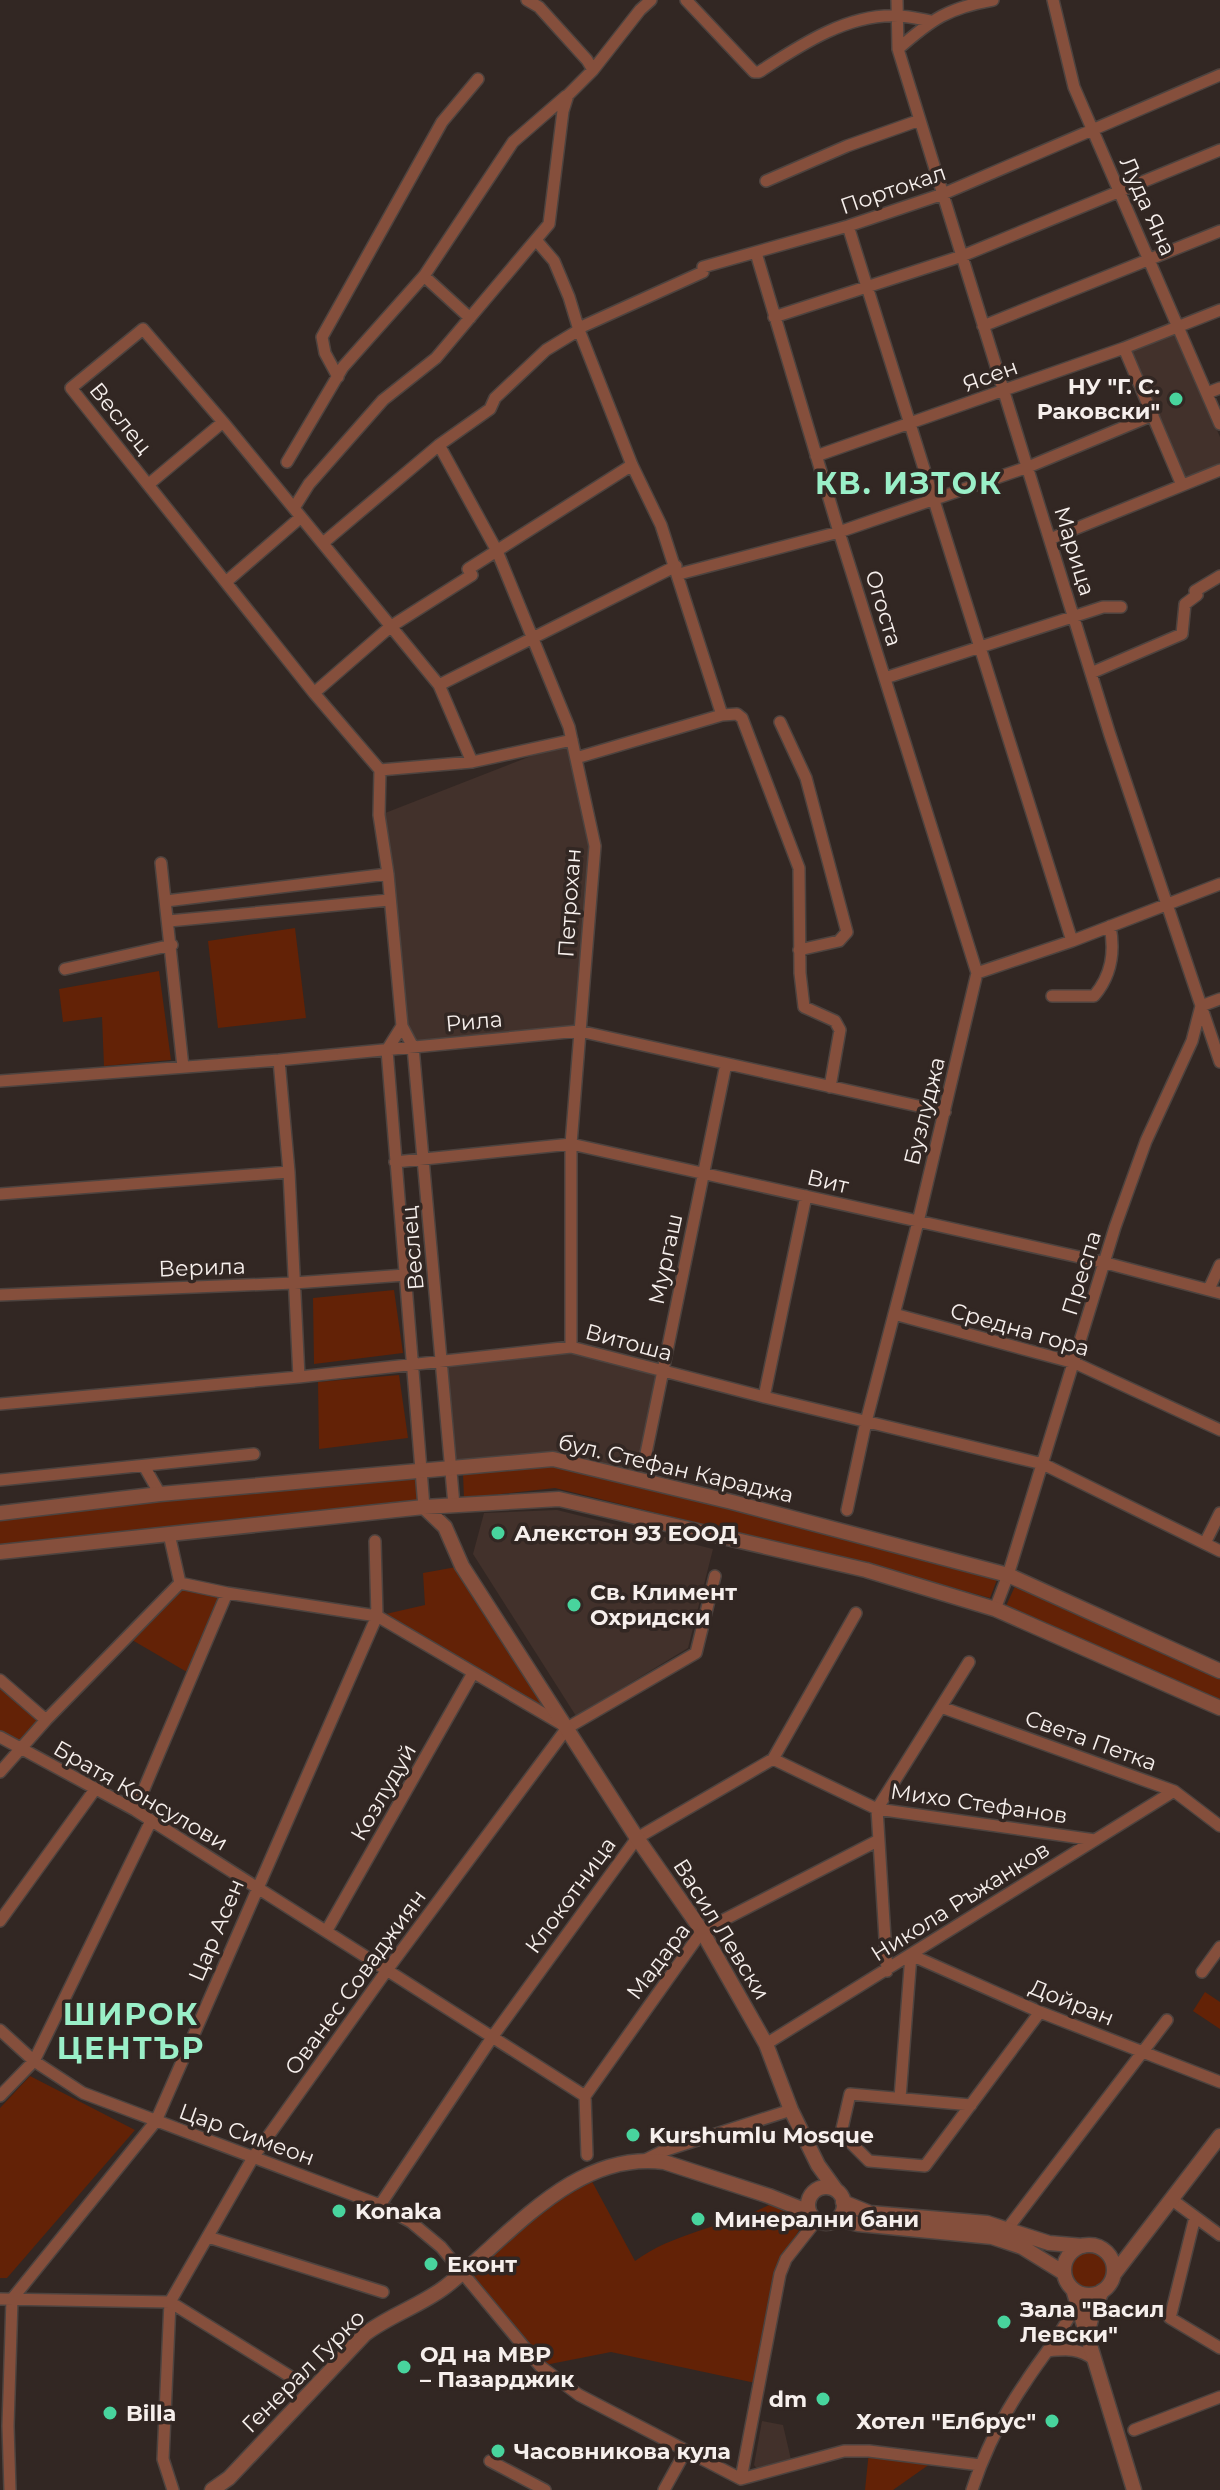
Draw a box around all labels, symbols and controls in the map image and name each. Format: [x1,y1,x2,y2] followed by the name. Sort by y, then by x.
[1114,152,1181,260] street label: Луда Яна
[837,159,950,220] street label: Портокал
[959,353,1021,398] street label: Ясен
[1037,373,1160,425] place label: НУ "Г. С. Раковски"
[83,377,158,460] street label: Веслец
[1167,390,1185,408] marker: НУ "Г. С. Раковски"
[815,465,1003,502] district label: КВ. ИЗТОК
[1048,503,1101,599] street label: Марица
[859,567,908,649] street label: Огоста
[552,848,587,959] street label: Петрохан
[444,1006,504,1037] street label: Рила
[898,1054,951,1168] street label: Бузлуджа
[804,1164,852,1199] street label: Вит
[395,1205,430,1291] street label: Веслец
[643,1211,688,1307] street label: Мургаш
[1056,1228,1107,1319] street label: Преспа
[158,1252,246,1283] street label: Верила
[947,1297,1093,1362] street label: Средна гора
[583,1318,675,1367] street label: Витоша
[556,1428,796,1509] street label: бул. Стефан Караджа
[514,1520,737,1547] place label: Алекстон 93 ЕООД
[489,1524,507,1542] marker: Алекстон 93 ЕООД
[590,1579,737,1631] place label: Св. Климент Охридски
[565,1596,583,1614] marker: Св. Климент Охридски
[1021,1704,1160,1777] street label: Света Петка
[49,1734,233,1856] street label: Братя Консулови
[345,1739,422,1846] street label: Козлудуй
[889,1778,1069,1829] street label: Михо Стефанов
[519,1832,622,1959] street label: Клокотница
[866,1836,1055,1967] street label: Никола Ръжанков
[667,1854,776,2005] street label: Васил Левски
[183,1875,250,1986] street label: Цар Асен
[279,1884,432,2080] street label: Ованес Соваджиян
[621,1918,696,2005] street label: Мадара
[1026,1973,1118,2032] street label: Дойран
[57,1996,205,2067] district label: ШИРОК ЦЕНТЪР
[175,2097,318,2172] street label: Цар Симеон
[649,2122,874,2149] place label: Kurshumlu Mosque
[624,2126,642,2144] marker: Kurshumlu Mosque
[355,2198,442,2225] place label: Konaka
[330,2202,348,2220] marker: Konaka
[714,2206,919,2233] place label: Минерални бани
[689,2210,707,2228] marker: Минерални бани
[447,2251,517,2278] place label: Еконт
[422,2255,440,2273] marker: Еконт
[1019,2296,1164,2348] place label: Зала "Васил Левски"
[236,2304,371,2439] street label: Генерал Гурко
[995,2313,1013,2331] marker: Зала "Васил Левски"
[420,2341,575,2393] place label: ОД на МВР – Пазарджик
[395,2358,413,2376] marker: ОД на МВР – Пазарджик
[769,2386,807,2413] place label: dm
[814,2390,832,2408] marker: dm
[126,2400,176,2427] place label: Billa
[101,2404,119,2422] marker: Billa
[856,2408,1036,2435] place label: Хотел "Елбрус"
[1043,2412,1061,2430] marker: Хотел "Елбрус"
[514,2438,731,2465] place label: Часовникова кула
[489,2442,507,2460] marker: Часовникова кула

